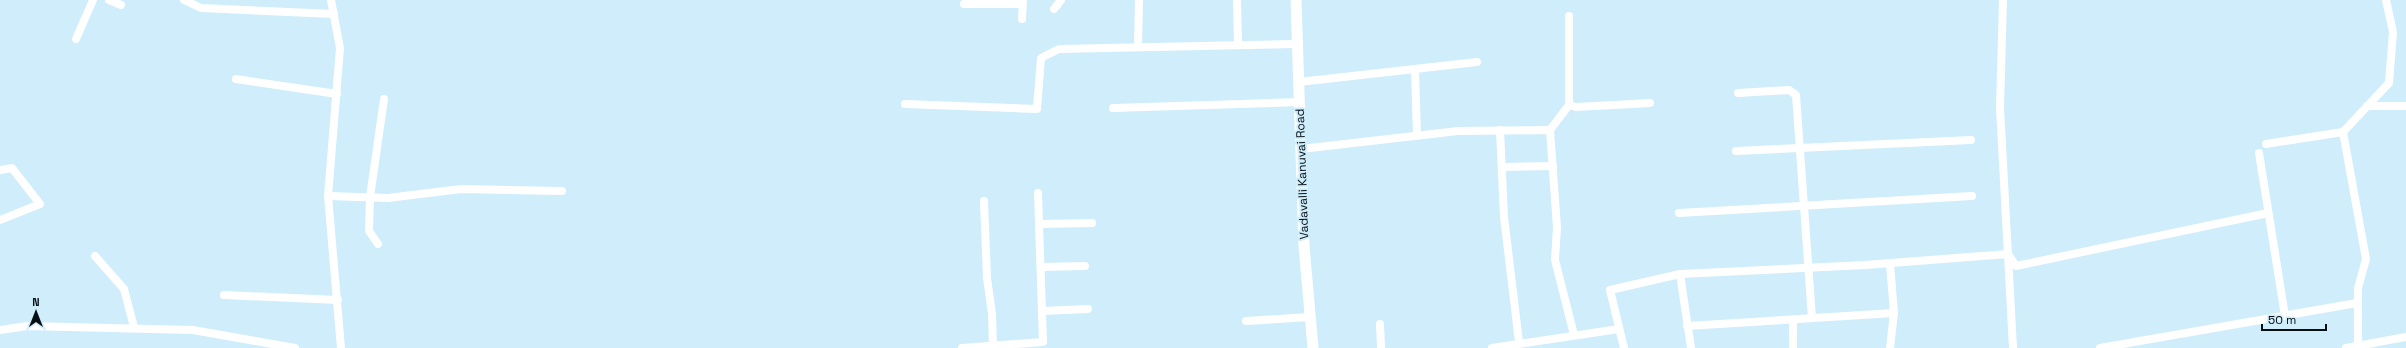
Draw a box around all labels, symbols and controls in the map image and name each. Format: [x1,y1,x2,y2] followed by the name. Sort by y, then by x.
[1292,108,1312,240] street label: Vadavalli Kanuvai Road
[16,292,56,332] north arrow
[32,295,40,309] text: N
[2262,306,2326,332] scale bar
[2268,312,2296,328] text: 50 m

